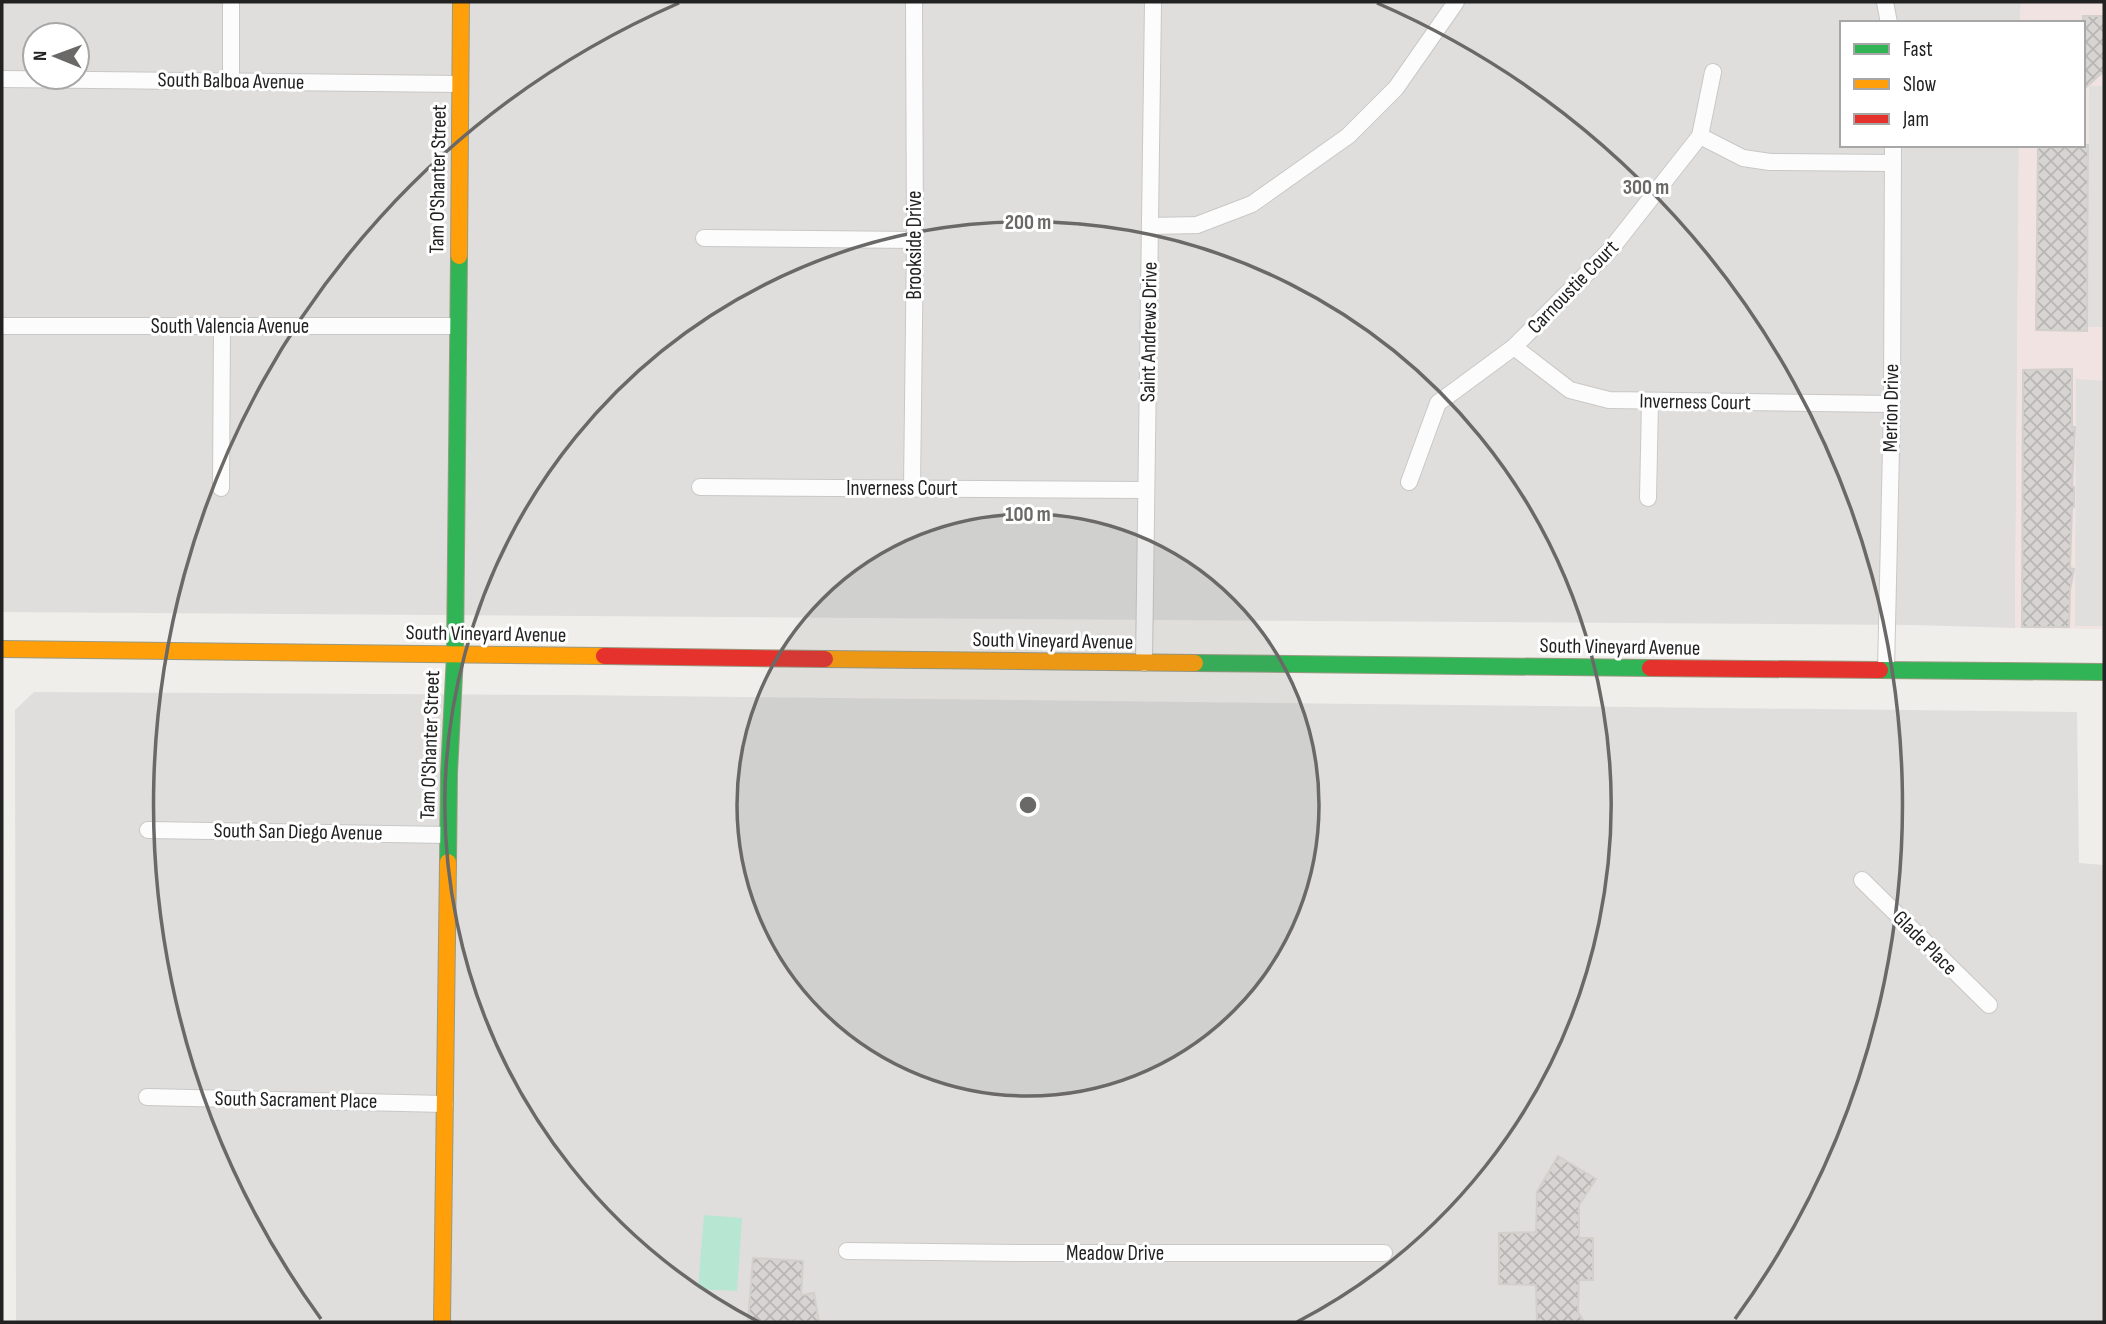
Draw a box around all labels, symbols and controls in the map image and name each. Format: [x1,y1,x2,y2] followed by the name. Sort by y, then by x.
[21,21,91,91] north arrow
[1840,21,2085,147] legend
[1903,37,1933,62] text: Fast
[29,50,52,61] text: N
[157,67,305,95] street label: South Balboa Avenue
[1903,72,1937,97] text: Slow
[424,104,452,254] street label: Tam O'Shanter Street
[1902,107,1929,132] text: Jam
[1623,175,1669,200] text: 300 m
[902,191,927,299] street label: Brookside Drive
[1005,210,1051,235] text: 200 m
[1522,235,1624,339] street label: Carnoustie Court
[1135,262,1163,402] street label: Saint Andrews Drive
[151,314,309,339] street label: South Valencia Avenue
[1878,364,1904,452] street label: Merion Drive
[1639,389,1751,415] street label: Inverness Court
[846,476,958,501] street label: Inverness Court
[1005,502,1051,527] text: 100 m
[405,620,567,648] street label: South Vineyard Avenue
[972,627,1134,655] street label: South Vineyard Avenue
[1539,633,1701,661] street label: South Vineyard Avenue
[415,670,445,820] street label: Tam O'Shanter Street
[1016,793,1040,817] centre of rings
[213,818,383,846] street label: South San Diego Avenue
[1888,906,1962,980] street label: Glade Place
[214,1086,378,1114] street label: South Sacrament Place
[1066,1241,1164,1266] street label: Meadow Drive

